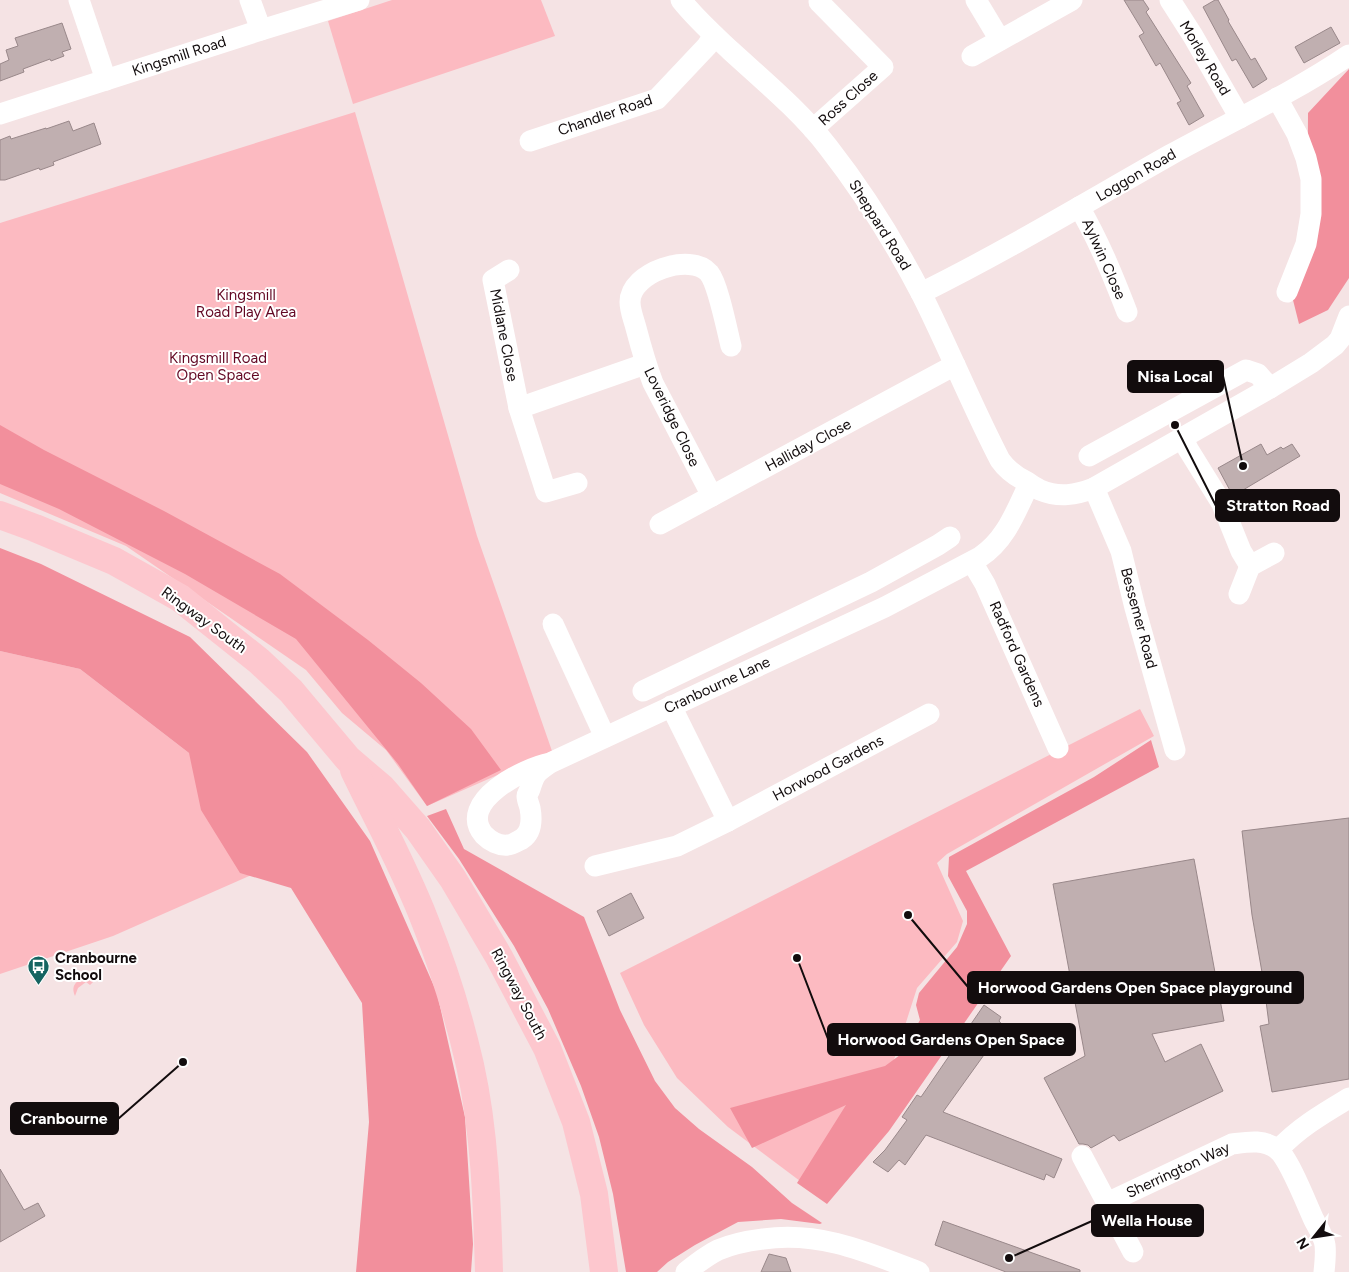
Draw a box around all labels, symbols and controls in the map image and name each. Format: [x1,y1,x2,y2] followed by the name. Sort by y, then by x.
[1176,17,1234,99] street label: Morley Road
[130,32,228,80] street label: Kingsmill Road
[815,67,881,129] street label: Ross Close
[555,90,655,140] street label: Chandler Road
[1093,145,1179,205] street label: Loggon Road
[845,176,915,274] street label: Sheppard Road
[1078,216,1130,302] street label: Aylwin Close
[196,286,296,321] park label: Kingsmill Road Play Area
[486,287,522,383] street label: Midlane Close
[169,349,267,384] park label: Kingsmill Road Open Space
[1128,361,1223,392] callout: Nisa Local
[640,364,704,470] street label: Loveridge Close
[1137,367,1213,386] text: Nisa Local
[762,415,854,475] street label: Halliday Close
[1216,490,1339,521] callout: Stratton Road
[1226,496,1330,515] text: Stratton Road
[1117,566,1161,670] street label: Bessemer Road
[158,583,250,657] street label: Ringway South
[986,598,1048,710] street label: Radford Gardens
[661,653,773,717] street label: Cranbourne Lane
[769,731,887,805] street label: Horwood Gardens
[487,945,551,1043] street label: Ringway South
[55,949,137,984] place label: Cranbourne School
[27,955,51,986] bus stop icon: Cranbourne School
[968,972,1303,1003] callout: Horwood Gardens Open Space playground
[978,978,1292,997] text: Horwood Gardens Open Space playground
[828,1024,1075,1055] callout: Horwood Gardens Open Space
[837,1030,1065,1049] text: Horwood Gardens Open Space
[11,1103,118,1134] callout: Cranbourne
[20,1109,108,1128] text: Cranbourne
[1123,1138,1233,1202] street label: Sherrington Way
[1092,1205,1203,1236] callout: Wella House
[1102,1211,1193,1230] text: Wella House
[1289,1212,1339,1262] north arrow
[1293,1234,1313,1252] text: N

